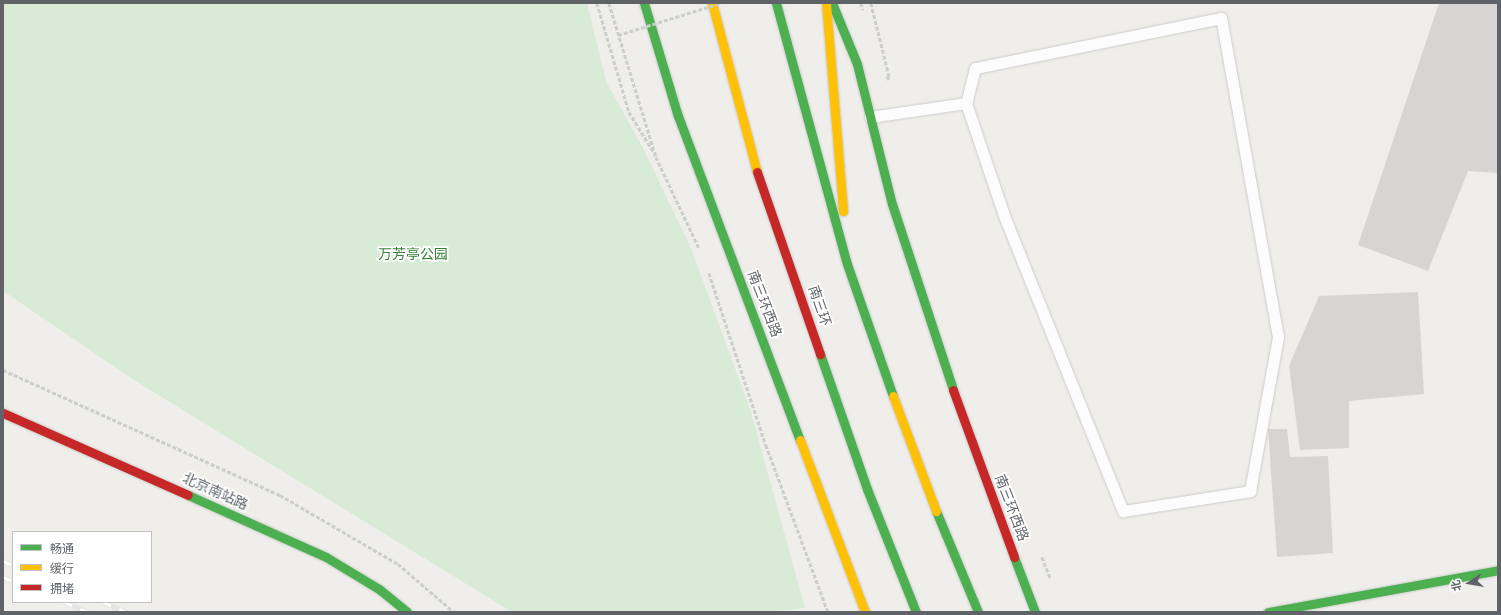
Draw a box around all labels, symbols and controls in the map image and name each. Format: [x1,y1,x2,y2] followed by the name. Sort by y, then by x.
[378,247,448,263] park label: 万芳亭公园
[744,268,784,340] street label: 南三环西路
[804,283,834,329] street label: 南三环
[180,470,250,514] street label: 北京南站路
[991,472,1031,544] street label: 南三环西路
[12,531,152,603] legend
[50,542,74,556] text: 畅通
[50,562,74,576] text: 缓行
[1449,563,1489,603] north arrow
[1449,579,1464,592] text: 北
[50,582,74,596] text: 拥堵

